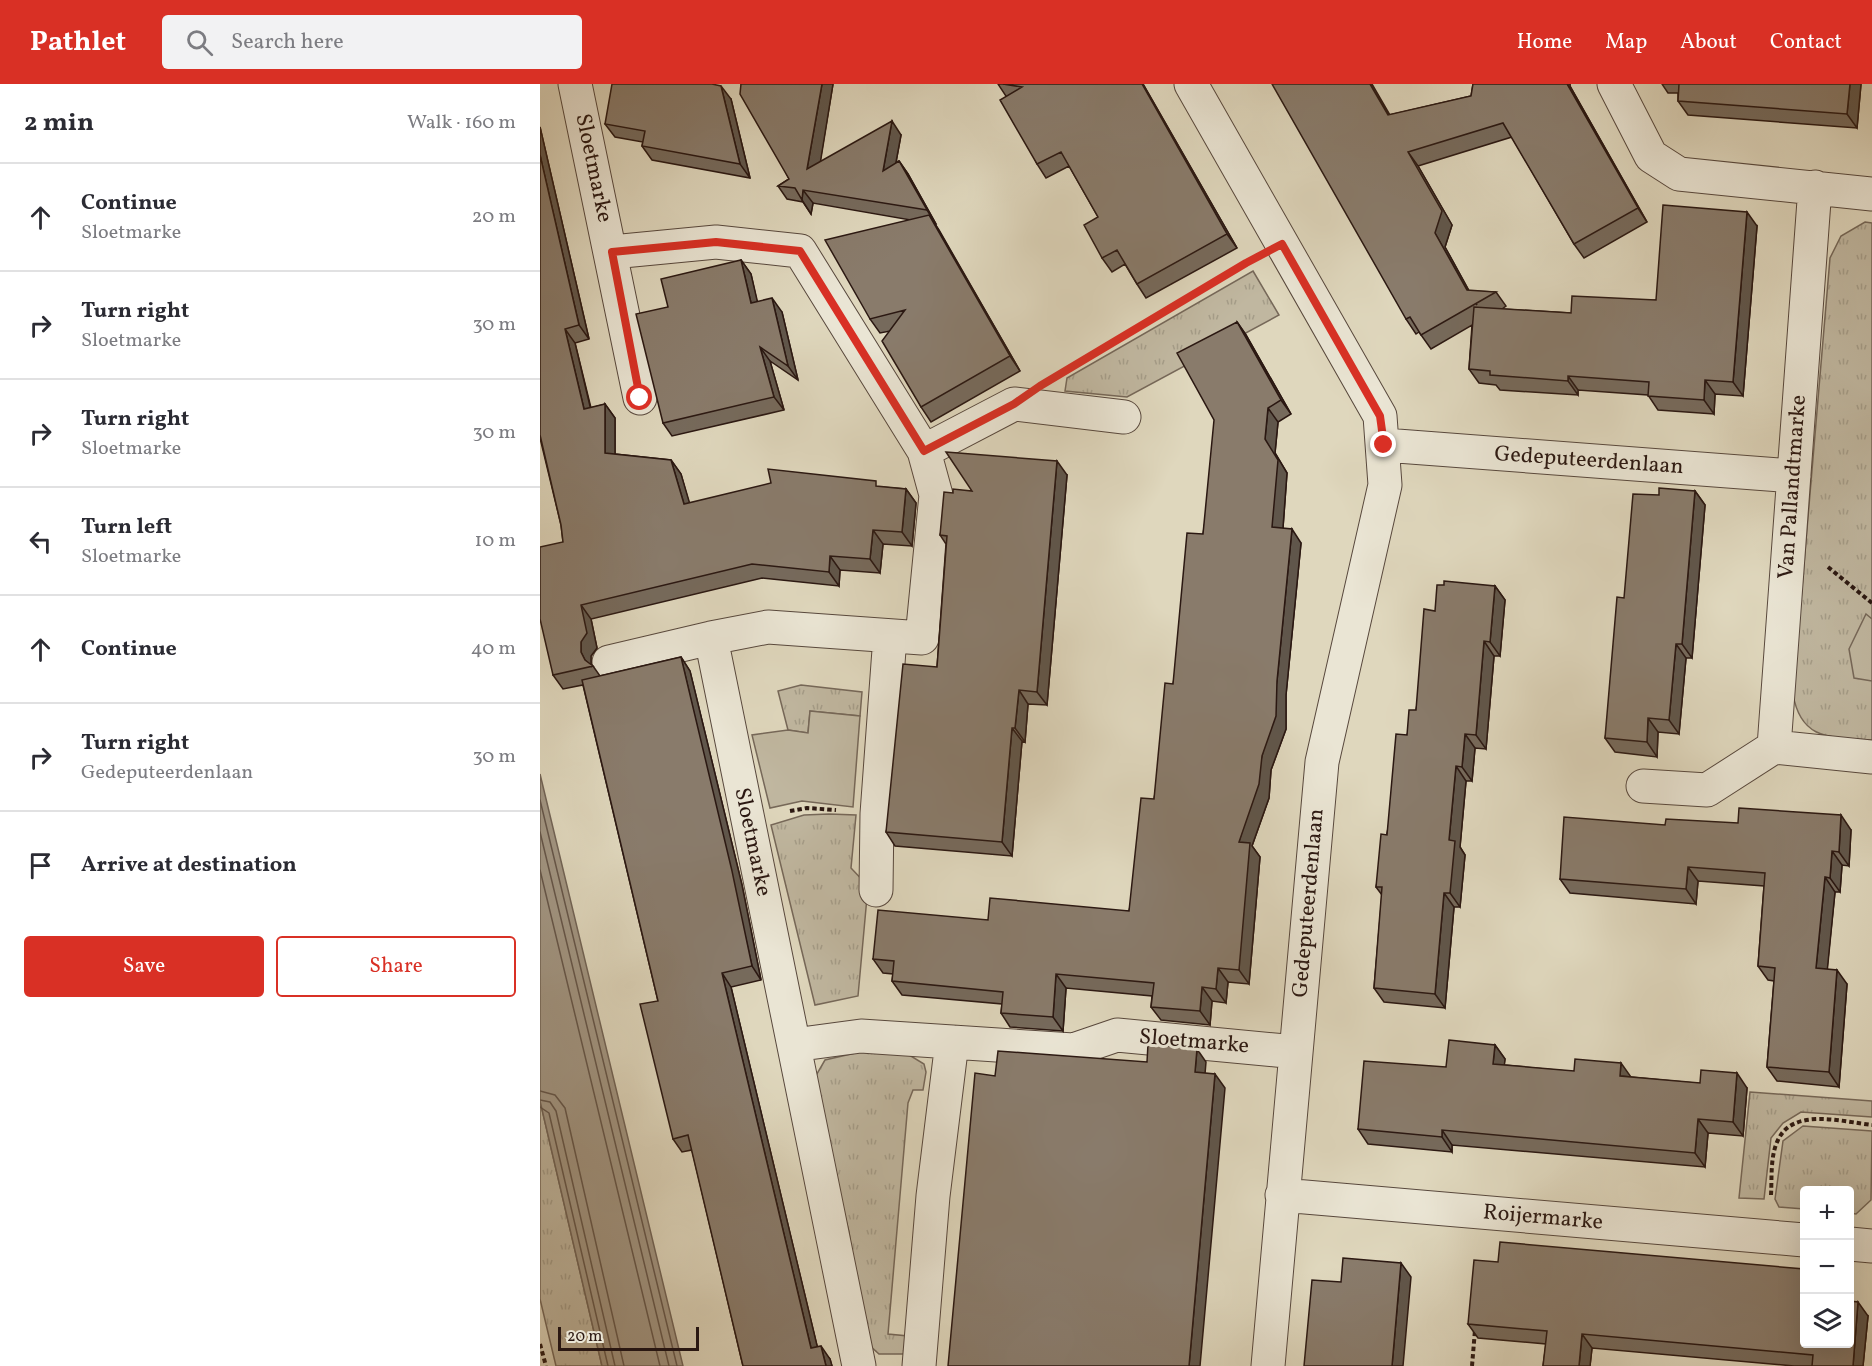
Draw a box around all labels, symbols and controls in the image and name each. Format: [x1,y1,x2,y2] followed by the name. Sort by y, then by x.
[162,15,582,69] search box
[30,23,126,62] text: Pathlet
[183,26,216,59] icon: search
[231,27,344,58] text: Search here
[1517,28,1572,57] text: Home
[1605,28,1647,57] text: Map
[1680,28,1737,57] text: About
[1770,28,1842,57] text: Contact
[24,105,94,141] text: 2 min
[407,109,516,137] text: Walk · 160 m
[566,111,620,225] street label: Sloetmarke
[81,188,177,219] text: Continue
[24,201,57,234] icon: ahead
[472,203,516,231] text: 20 m
[81,219,181,247] text: Sloetmarke
[81,296,189,327] text: Turn right
[24,309,57,342] icon: right
[472,311,516,339] text: 30 m
[81,327,181,355] text: Sloetmarke
[626,384,652,410] route start
[1771,394,1815,580] street label: Van Pallandtmarke
[81,404,189,435] text: Turn right
[24,417,57,450] icon: right
[472,419,516,447] text: 30 m
[1370,431,1396,457] route end
[81,435,181,463] text: Sloetmarke
[1493,439,1685,483] street label: Gedeputeerdenlaan
[81,512,172,543] text: Turn left
[24,525,57,558] icon: left
[475,527,516,555] text: 10 m
[81,543,181,571] text: Sloetmarke
[24,633,57,666] icon: ahead
[81,634,177,665] text: Continue
[471,635,516,663] text: 40 m
[81,728,189,759] text: Turn right
[24,741,57,774] icon: right
[472,743,516,771] text: 30 m
[81,759,253,787] text: Gedeputeerdenlaan
[725,785,779,899] street label: Sloetmarke
[1285,807,1333,999] street label: Gedeputeerdenlaan
[24,849,57,882] icon: arrive
[81,850,297,881] text: Arrive at destination
[24,936,264,997] button: Save
[276,936,516,997] button: Share
[1138,1022,1250,1062] street label: Sloetmarke
[1800,1186,1854,1348] map controls
[1800,1186,1854,1240] button: +
[1482,1197,1604,1239] street label: Roijermarke
[1800,1240,1854,1294] button: −
[1800,1294,1854,1348] button: layers
[558,1324,699,1352] scale bar
[567,1326,602,1348] text: 20 m

